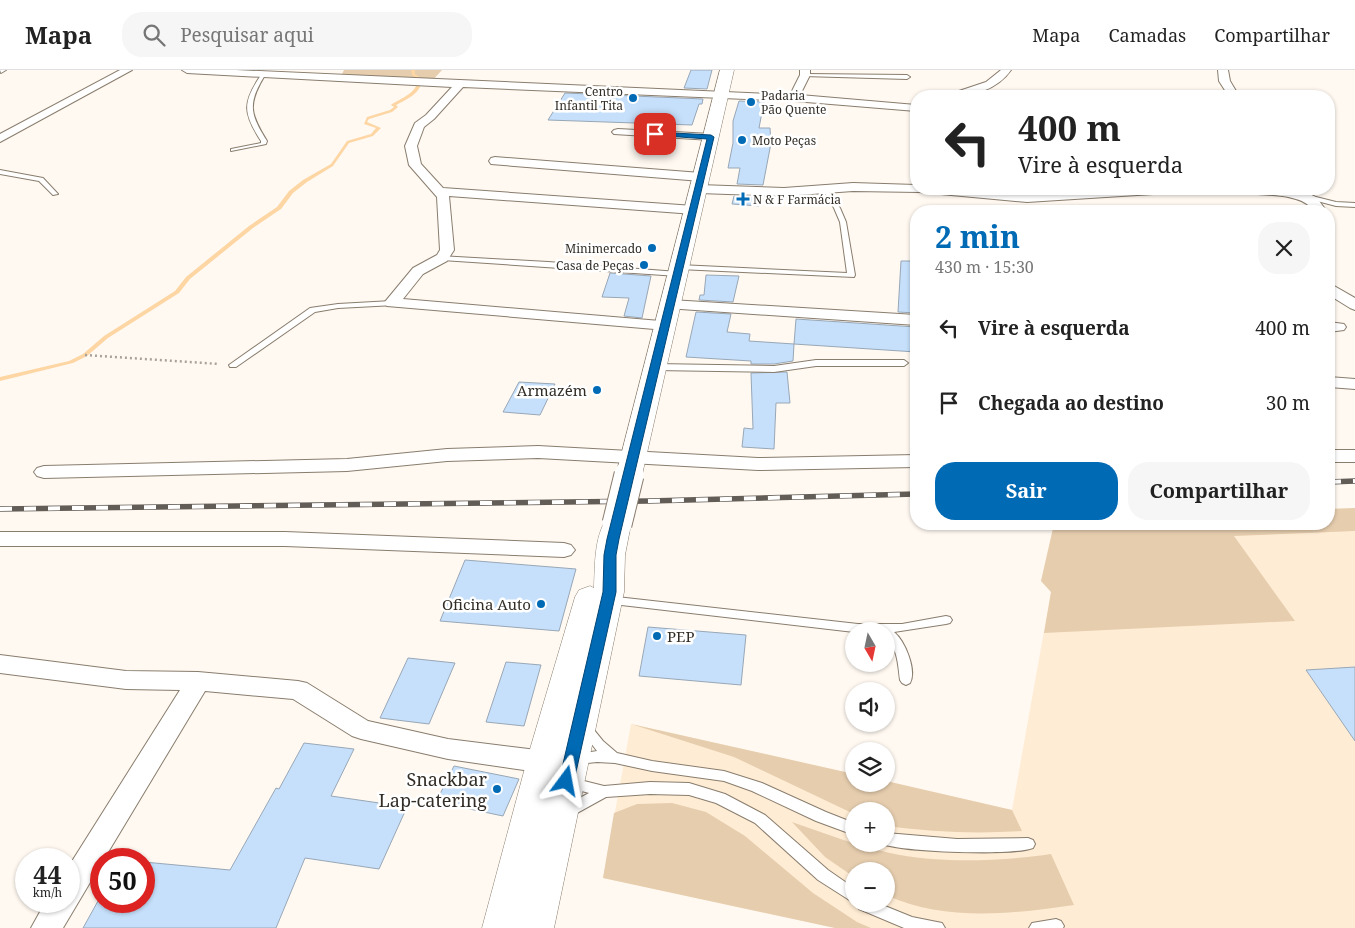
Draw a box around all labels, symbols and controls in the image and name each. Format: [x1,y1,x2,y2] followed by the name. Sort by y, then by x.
[122,12,472,57] search box
[25,18,92,51] text: Mapa
[140,21,168,49] icon: search
[180,22,314,48] text: Pesquisar aqui
[1032,23,1081,47] text: Mapa
[1109,23,1186,47] text: Camadas
[1214,23,1330,47] text: Compartilhar
[555,83,623,114] place label: Centro Infantil Tita
[761,87,826,118] place label: Padaria Pão Quente
[627,92,639,104] marker: Centro Infantil Tita
[745,96,757,108] marker: Padaria Pão Quente
[1018,104,1121,151] text: 400 m
[935,110,1000,175] icon: left
[634,113,676,155] pin
[641,120,669,148] icon: arrive
[752,132,816,149] place label: Moto Peças
[736,134,748,146] marker: Moto Peças
[1018,149,1183,179] text: Vire à esquerda
[753,191,841,208] place label: N & F Farmácia
[737,193,749,205] marker: N & F Farmácia
[935,216,1020,257] text: 2 min
[1258,222,1310,274] button: close
[565,240,642,257] place label: Minimercado
[646,242,658,254] marker: Minimercado
[935,256,1034,278] text: 430 m · 15:30
[556,257,634,274] place label: Casa de Peças
[638,259,650,271] marker: Casa de Peças
[935,314,963,342] icon: left
[978,315,1130,341] text: Vire à esquerda
[1255,315,1310,341] text: 400 m
[517,380,587,400] place label: Armazém
[591,384,603,396] marker: Armazém
[935,389,963,417] icon: arrive
[978,390,1164,416] text: Chegada ao destino
[1266,390,1310,416] text: 30 m
[935,462,1118,520] button: Sair
[1128,462,1310,520] button: Compartilhar
[442,594,531,614] place label: Oficina Auto
[535,598,547,610] marker: Oficina Auto
[845,622,895,672] north arrow
[845,622,895,912] map controls
[667,626,694,646] place label: PEP
[651,630,663,642] marker: PEP
[845,682,895,732] button: sound
[845,742,895,792] button: layers
[539,754,591,806] position arrow
[379,767,488,812] place label: Snackbar Lap-catering
[491,783,503,795] marker: Snackbar Lap-catering
[845,802,895,852] button: +
[90,848,155,913] speed limit sign: 50
[33,857,62,891] text: 44
[845,862,895,912] button: −
[33,884,62,901] text: km/h

